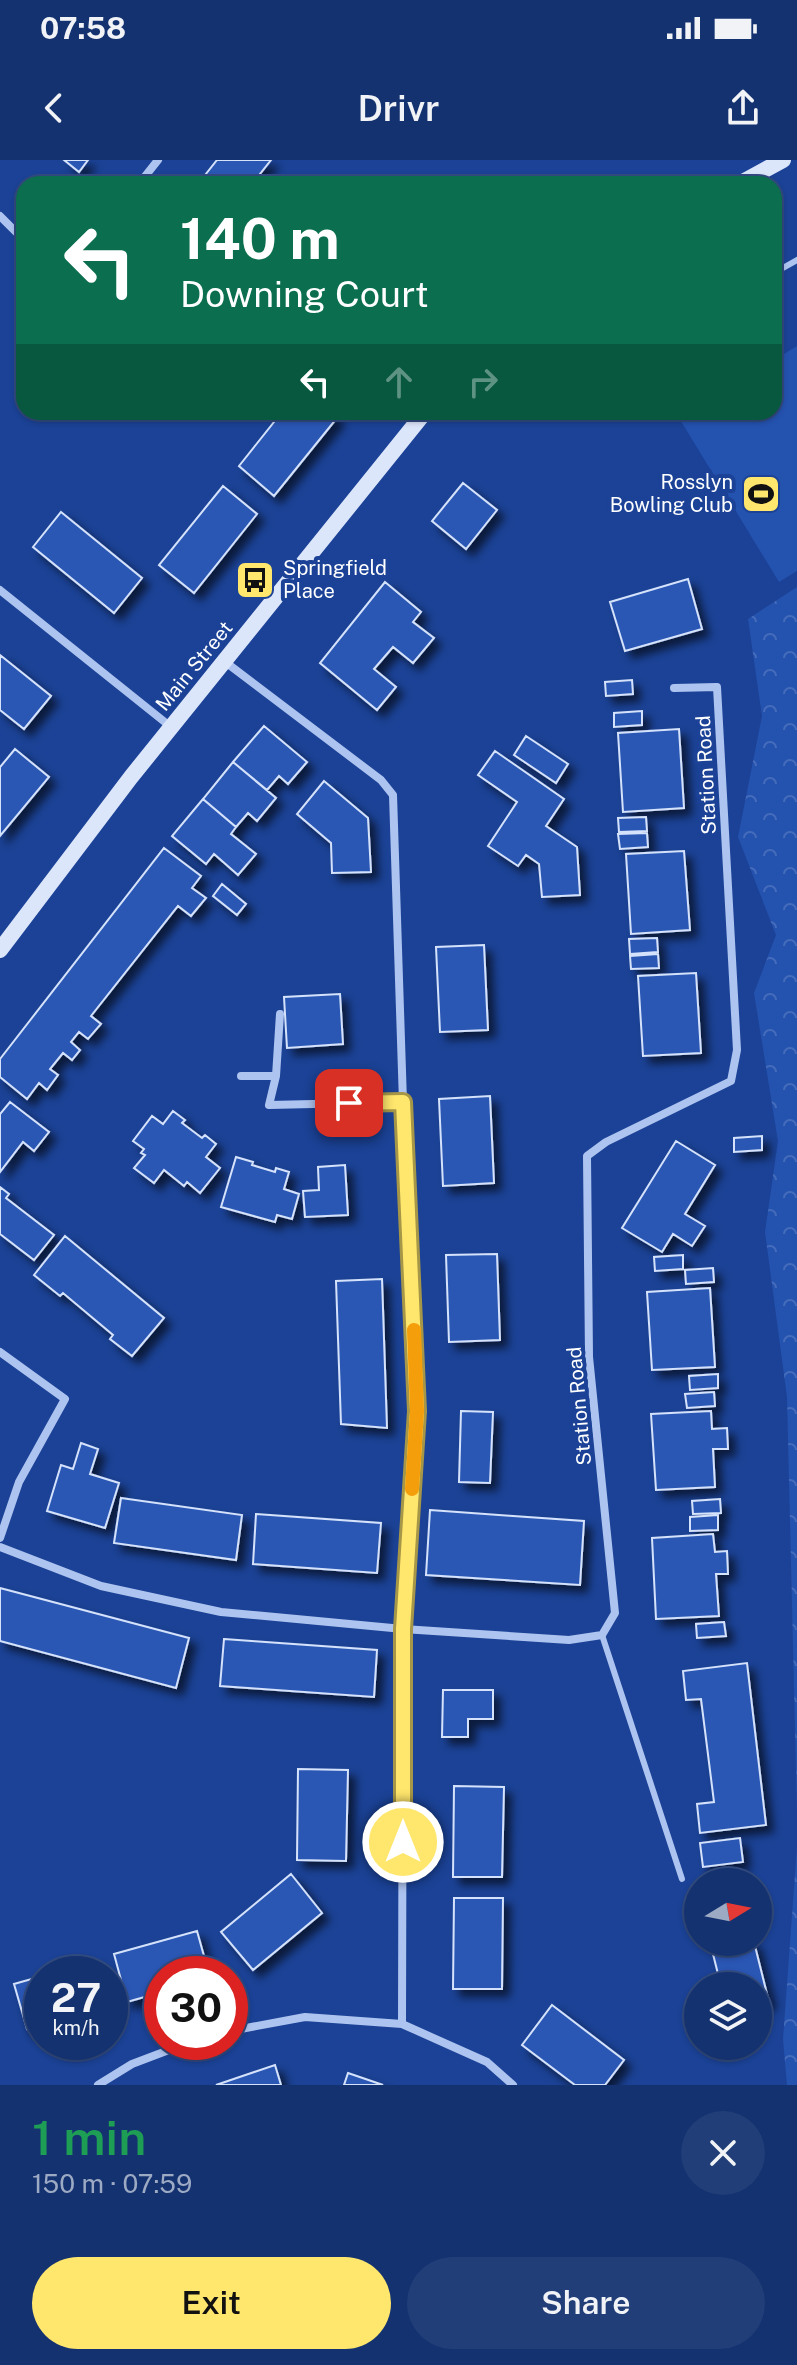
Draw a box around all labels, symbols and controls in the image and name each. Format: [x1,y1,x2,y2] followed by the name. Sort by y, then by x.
[40,10,126,46] text: 07:58
[32,86,76,130] icon: back
[721,86,765,130] icon: share
[357,87,440,129] text: Drivr
[180,206,340,272] text: 140 m
[48,208,152,312] icon: left
[180,273,429,315] text: Downing Court
[293,360,337,404] icon: left
[377,360,421,404] icon: ahead
[461,360,505,404] icon: right
[610,470,733,517] place label: Rosslyn Bowling Club
[740,473,782,515] sports icon: Rosslyn Bowling Club
[283,556,387,603] place label: Springfield Place
[234,559,276,601] bus stop icon: Springfield Place
[150,616,238,716] street label: Main Street
[691,715,721,835] street label: Station Road
[315,1069,383,1137] pin
[327,1081,371,1125] icon: arrive
[562,1346,596,1466] street label: Station Road
[361,1800,445,1884] position arrow
[684,1868,772,1956] north arrow
[684,1868,772,2060] map controls
[144,1956,248,2060] speed limit sign: 30
[684,1972,772,2060] button: layers
[51,1974,101,2021] text: 27
[52,2016,100,2040] text: km/h
[32,2109,146,2166] text: 1 min
[681,2111,765,2195] button: close
[32,2168,192,2199] text: 150 m · 07:59
[32,2257,391,2349] button: Exit
[407,2257,765,2349] button: Share

